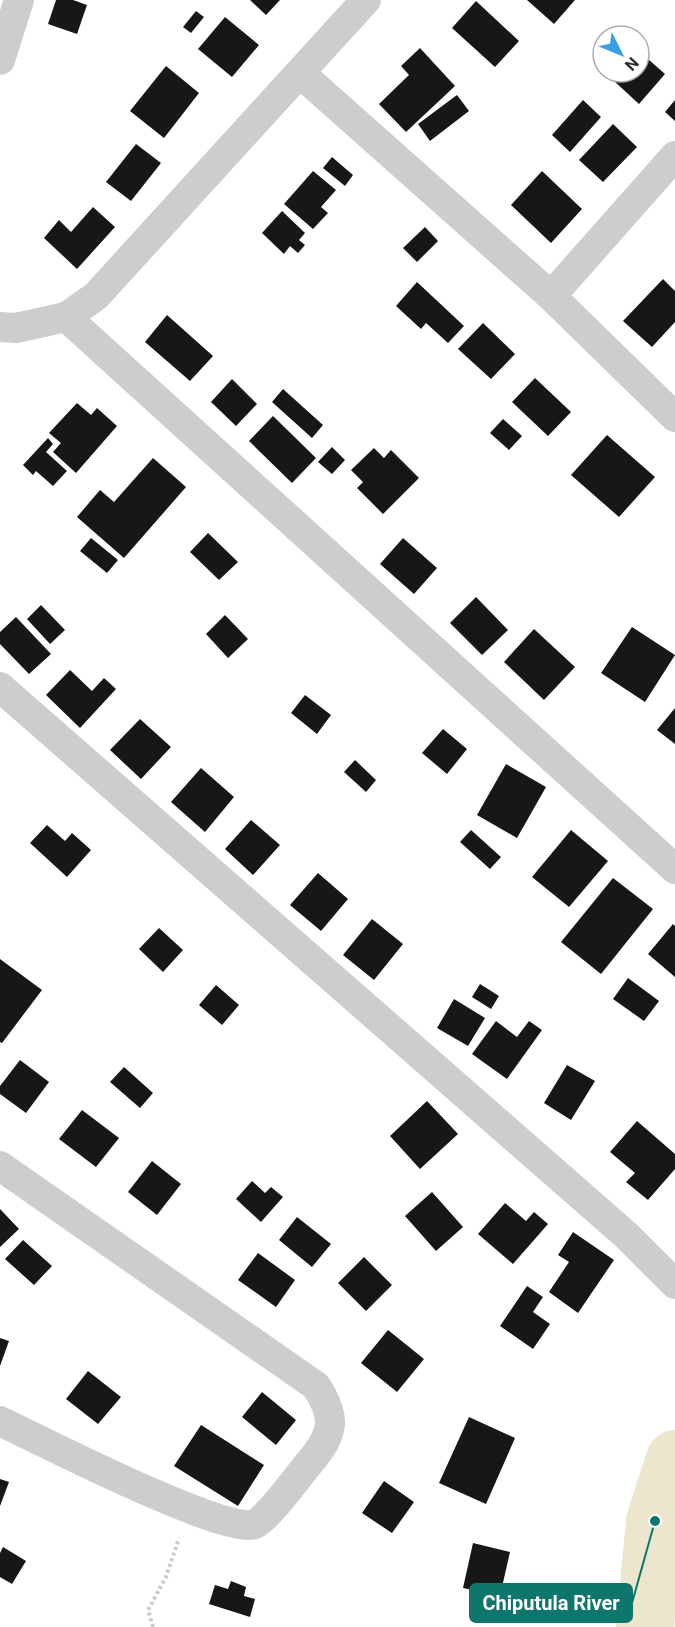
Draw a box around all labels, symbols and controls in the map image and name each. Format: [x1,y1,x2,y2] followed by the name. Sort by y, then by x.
[591,24,651,84] north arrow
[621,53,642,74] text: N
[470,1584,632,1622] callout: Chiputula River
[482,1591,620,1615] text: Chiputula River

